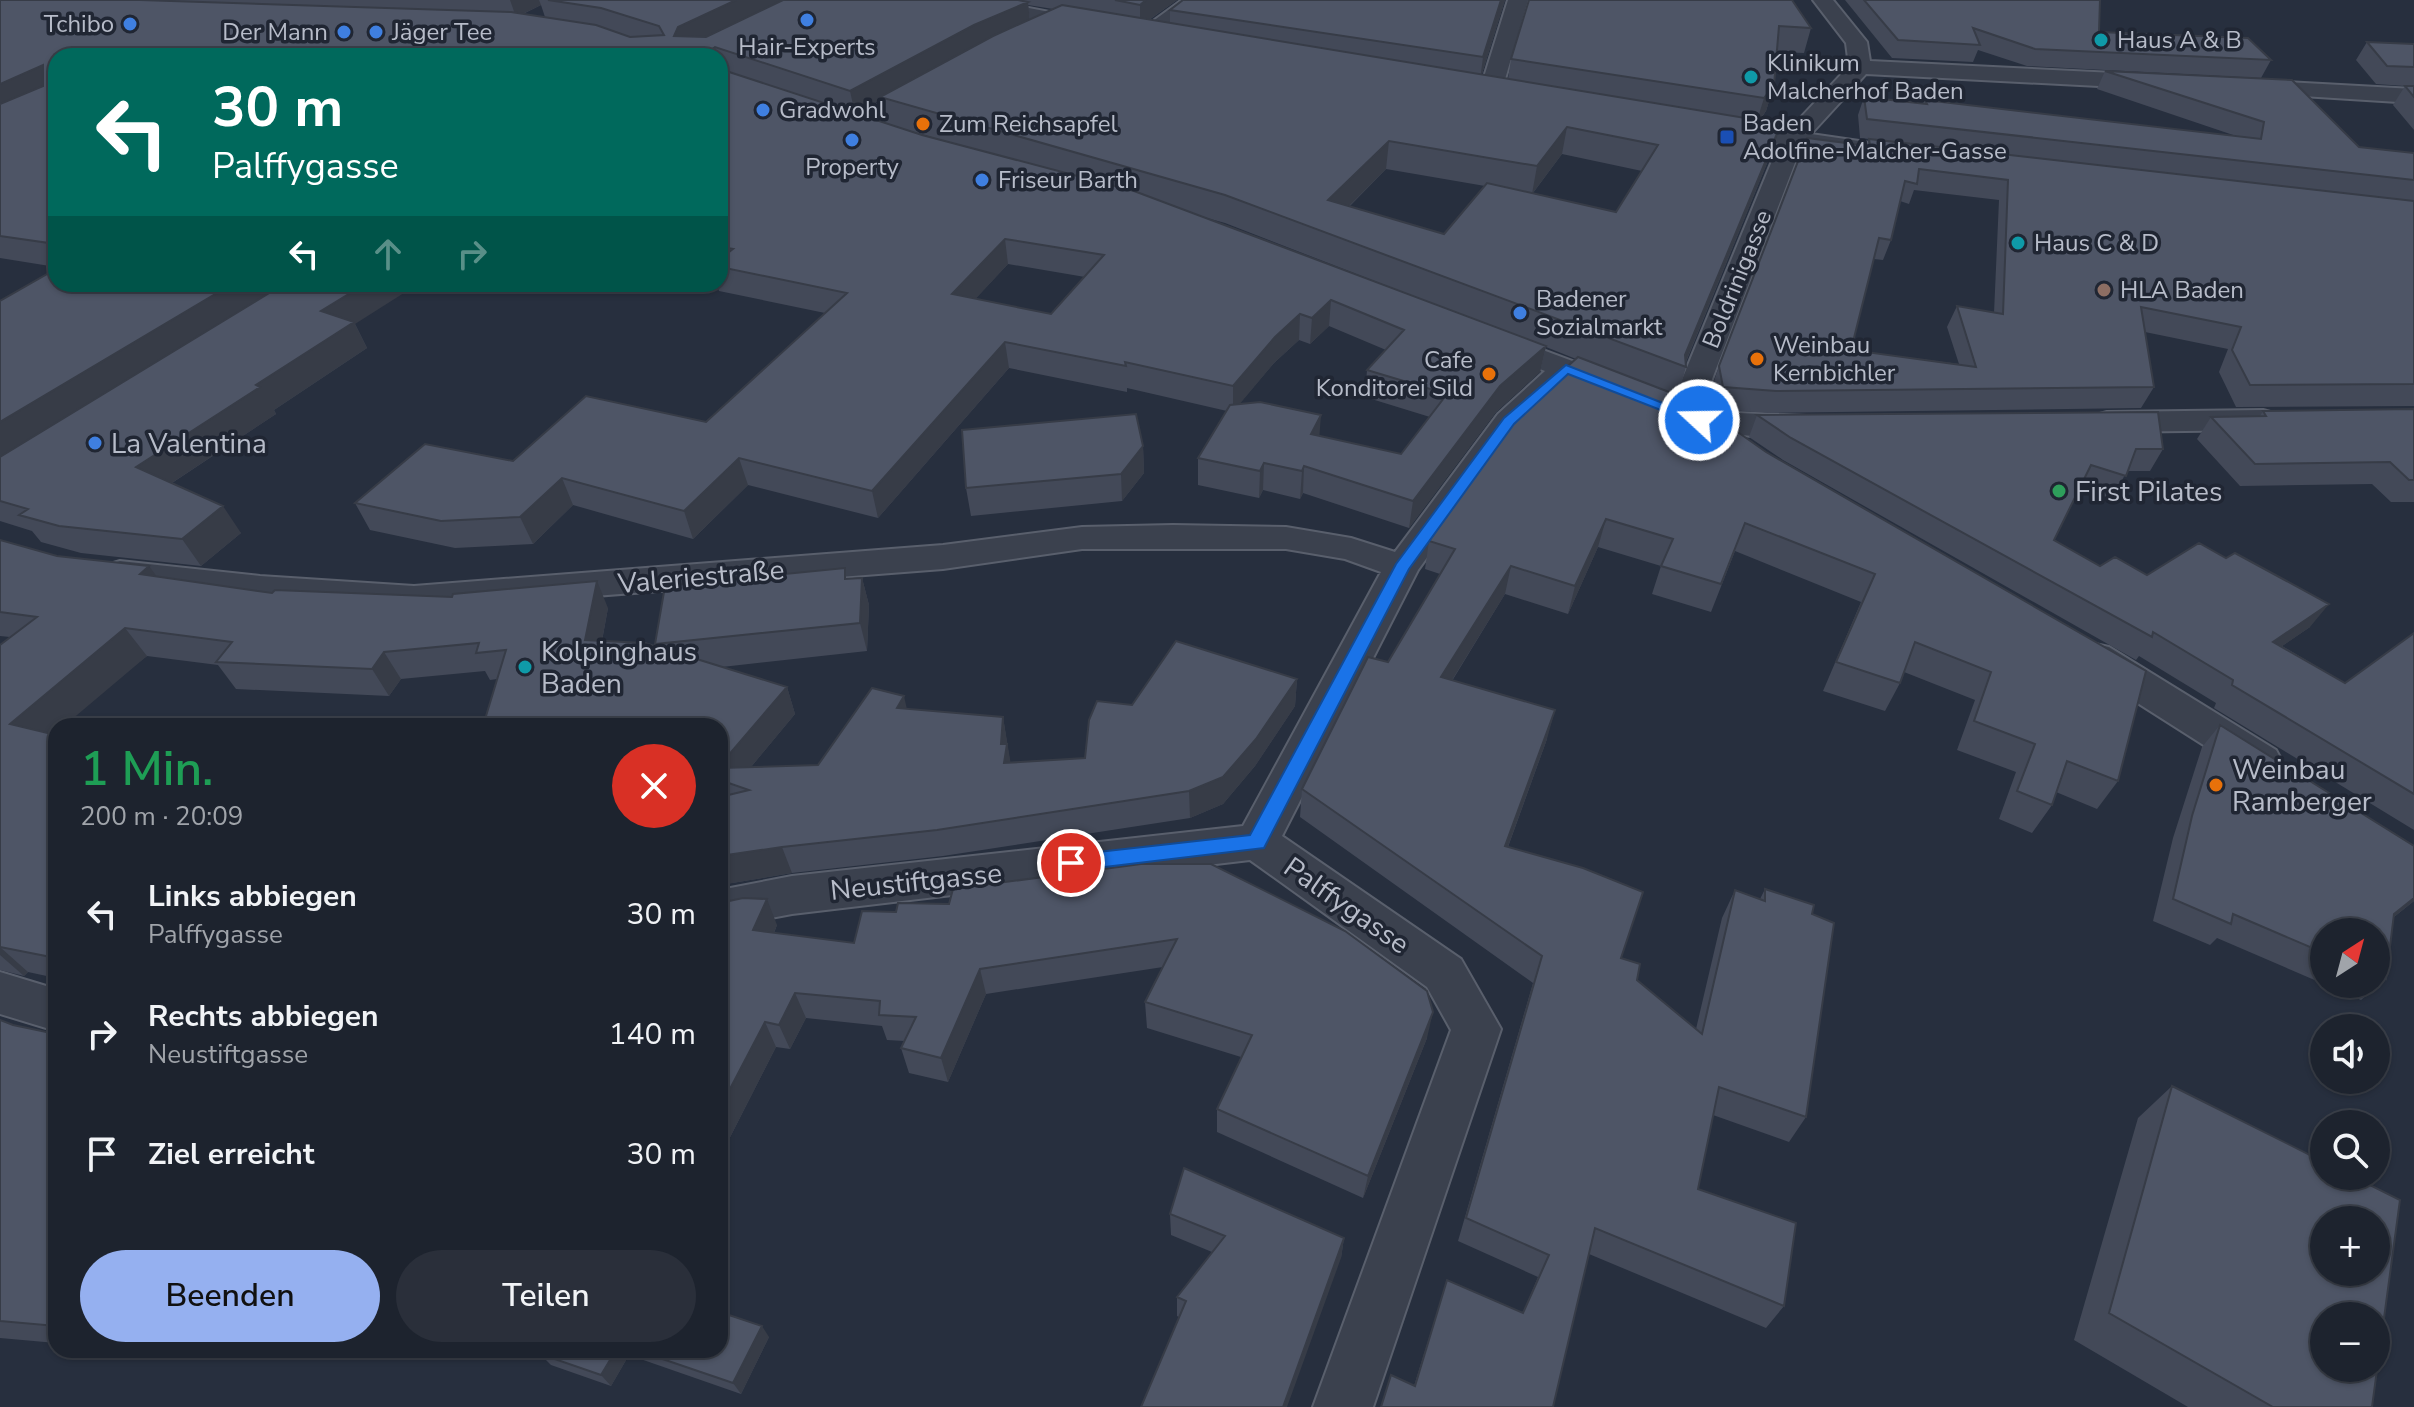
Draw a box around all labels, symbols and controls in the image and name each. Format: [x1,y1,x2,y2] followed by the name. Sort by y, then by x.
[44,8,114,40] place label: Tchibo
[798,11,816,29] marker: Hair-Experts
[121,15,139,33] marker: Tchibo
[222,16,328,48] place label: Der Mann
[391,16,492,48] place label: Jäger Tee
[335,23,353,41] marker: Der Mann
[367,23,385,41] marker: Jäger Tee
[2117,24,2242,56] place label: Haus A & B
[738,31,876,63] place label: Hair-Experts
[2092,31,2110,49] marker: Haus A & B
[1767,47,1964,107] place label: Klinikum Malcherhof Baden
[1742,68,1760,86] marker: Klinikum Malcherhof Baden
[212,69,343,146] text: 30 m
[80,80,184,184] icon: left
[779,94,886,126] place label: Gradwohl
[754,101,772,119] marker: Gradwohl
[1743,107,2007,167] place label: Baden Adolfine-Malcher-Gasse
[939,108,1118,140] place label: Zum Reichsapfel
[914,115,932,133] marker: Zum Reichsapfel
[1718,128,1736,146] marker: Baden Adolfine-Malcher-Gasse
[843,131,861,149] marker: Property
[212,142,399,191] text: Palffygasse
[805,151,899,183] place label: Property
[998,164,1138,196] place label: Friseur Barth
[973,171,991,189] marker: Friseur Barth
[1695,205,1779,353] street label: Boldrinigasse
[2034,227,2159,259] place label: Haus C & D
[282,232,326,276] icon: left
[366,232,410,276] icon: ahead
[450,232,494,276] icon: right
[2009,234,2027,252] marker: Haus C & D
[2120,274,2244,306] place label: HLA Baden
[2095,281,2113,299] marker: HLA Baden
[1536,283,1663,343] place label: Badener Sozialmarkt
[1511,304,1529,322] marker: Badener Sozialmarkt
[1773,329,1896,389] place label: Weinbau Kernbichler
[1316,344,1473,404] place label: Cafe Konditorei Sild
[1748,350,1766,368] marker: Weinbau Kernbichler
[1480,365,1498,383] marker: Cafe Konditorei Sild
[1657,378,1741,462] position arrow
[111,425,267,463] place label: La Valentina
[86,434,104,452] marker: La Valentina
[2075,473,2222,511] place label: First Pilates
[2050,482,2068,500] marker: First Pilates
[615,551,786,603] street label: Valeriestraße
[541,633,697,703] place label: Kolpinghaus Baden
[516,658,534,676] marker: Kolpinghaus Baden
[80,736,213,802] text: 1 Min.
[612,744,696,828] button: close
[2232,751,2372,821] place label: Weinbau Ramberger
[2207,776,2225,794] marker: Weinbau Ramberger
[80,799,243,834] text: 200 m · 20:09
[1037,829,1105,897] pin
[1049,841,1093,885] icon: arrive
[1276,849,1417,963] street label: Palffygasse
[828,854,1004,910] street label: Neustiftgasse
[148,876,357,917] text: Links abbiegen
[80,892,124,936] icon: left
[627,894,696,935] text: 30 m
[148,917,283,952] text: Palffygasse
[2310,918,2390,998] north arrow
[2310,918,2390,1382] map controls
[148,996,379,1037] text: Rechts abbiegen
[80,1012,124,1056] icon: right
[609,1014,696,1055] text: 140 m
[2310,1014,2390,1094] button: sound
[148,1037,308,1072] text: Neustiftgasse
[2310,1110,2390,1190] button: search
[80,1132,124,1176] icon: arrive
[148,1134,314,1175] text: Ziel erreicht
[627,1134,696,1175] text: 30 m
[2310,1206,2390,1286] button: +
[80,1250,380,1342] button: Beenden
[396,1250,696,1342] button: Teilen
[2310,1302,2390,1382] button: −

